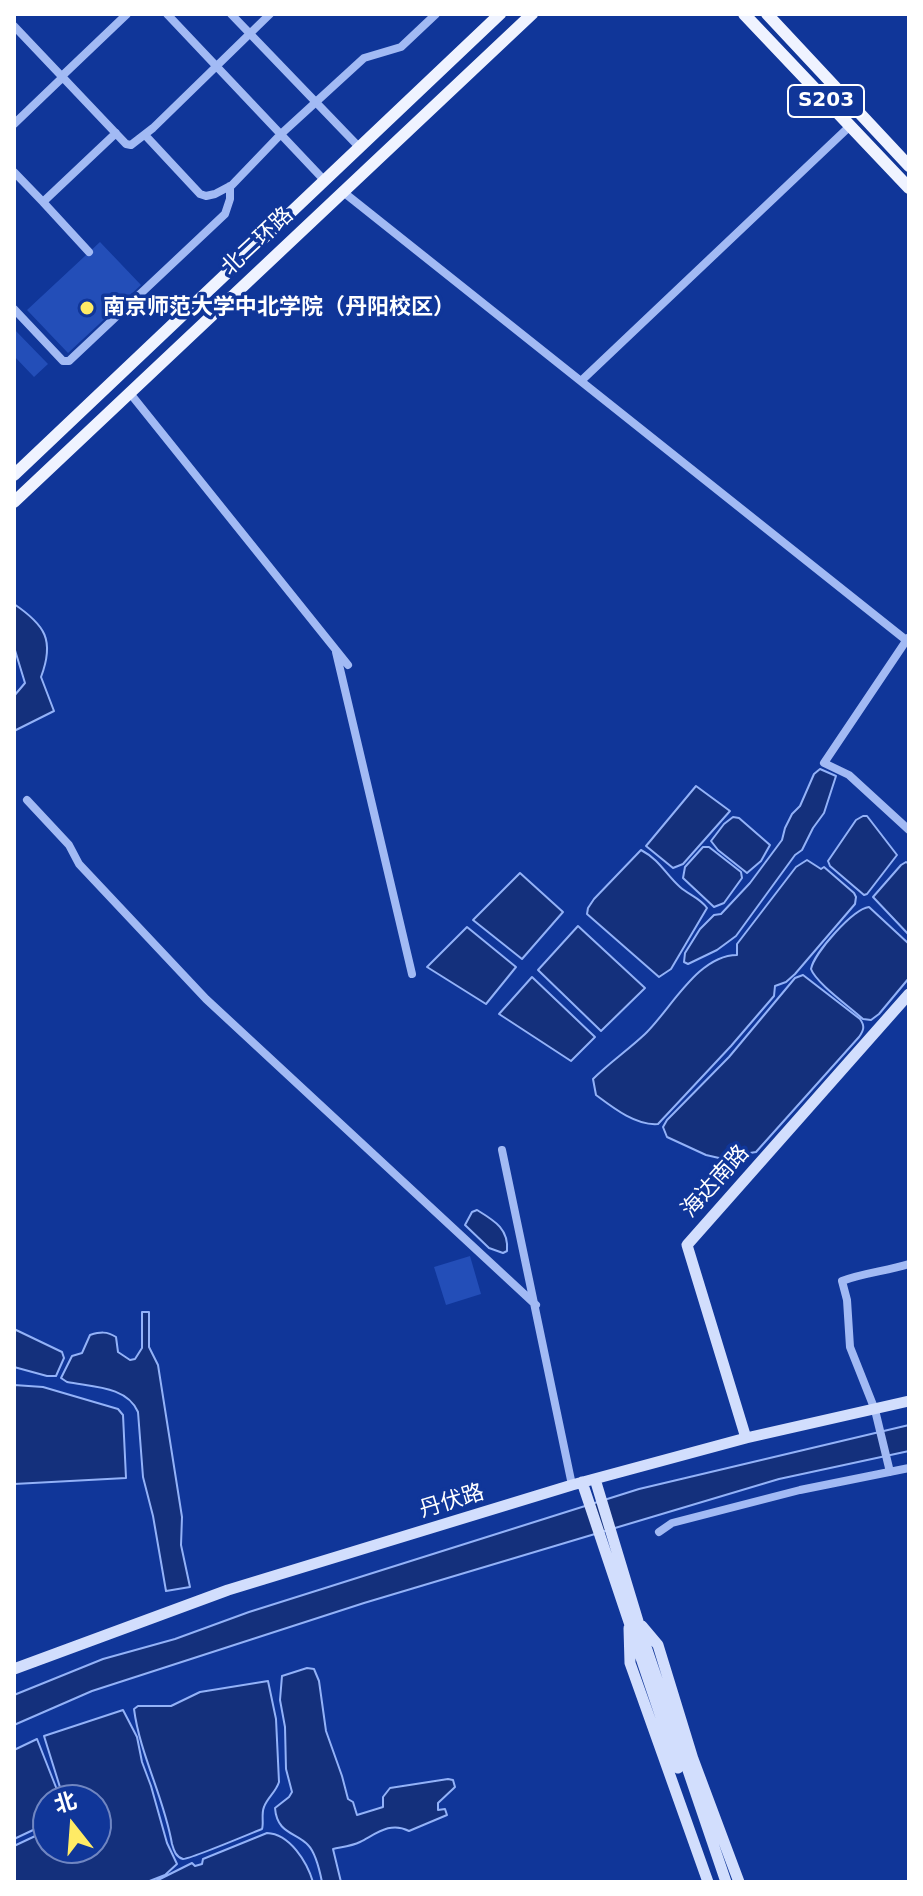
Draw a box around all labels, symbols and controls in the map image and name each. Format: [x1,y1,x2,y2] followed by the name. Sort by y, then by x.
[788,85,864,117] road number: S203
[217,202,299,282] street label: 北二环路
[103,295,455,321] place label: 南京师范大学中北学院（丹阳校区）
[78,299,96,317] marker: 南京师范大学中北学院（丹阳校区）
[677,1140,755,1224] street label: 海达南路
[417,1480,487,1524] street label: 丹伏路
[32,1784,112,1864] north arrow
[51,1787,80,1818] text: 北

